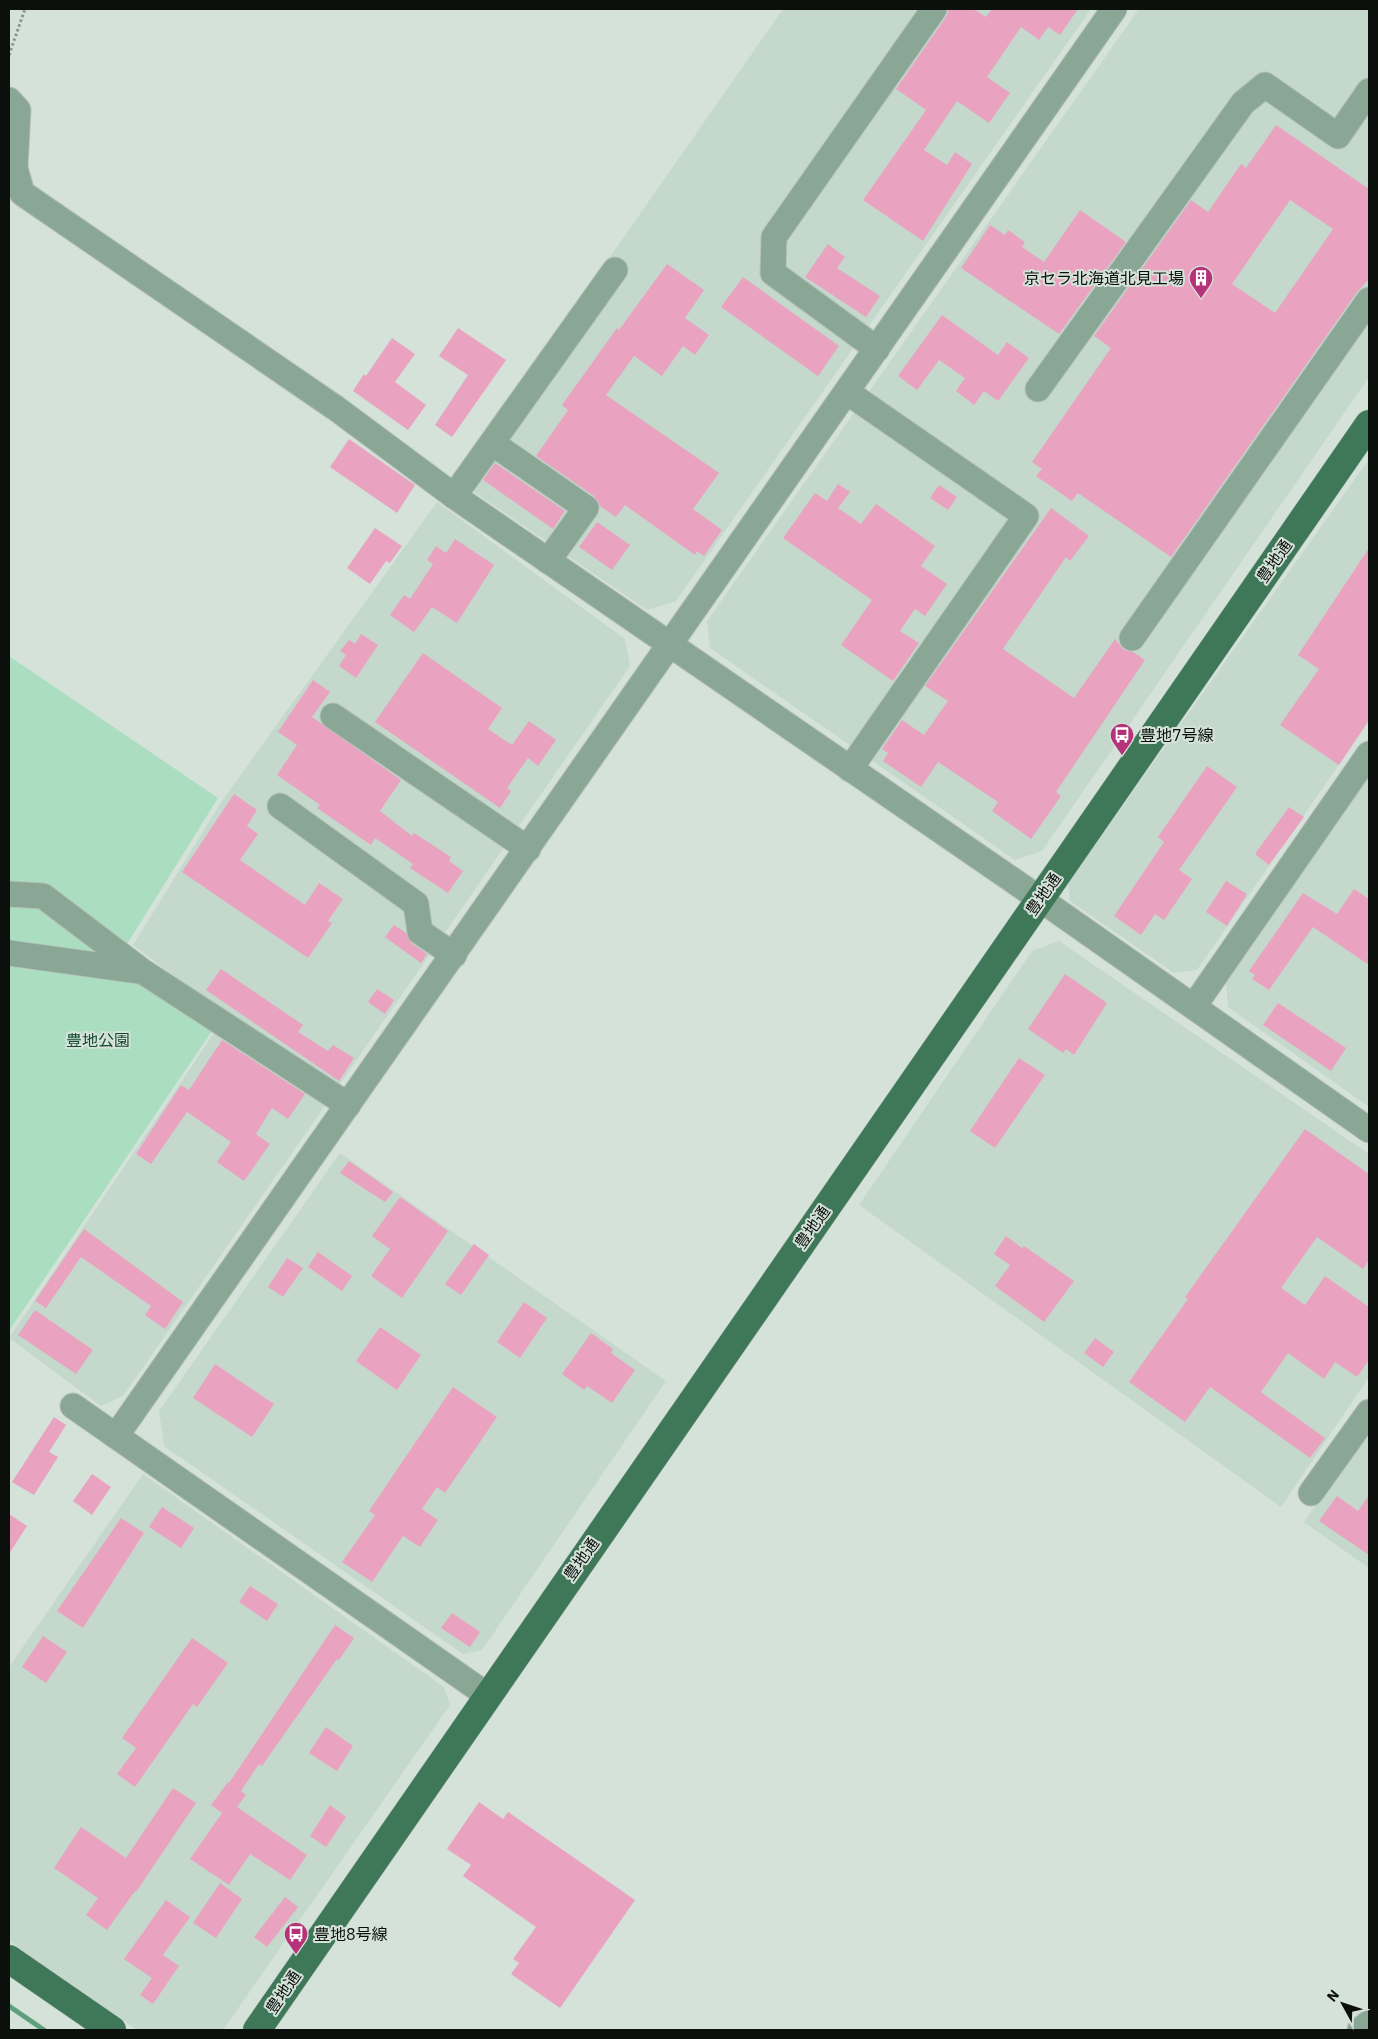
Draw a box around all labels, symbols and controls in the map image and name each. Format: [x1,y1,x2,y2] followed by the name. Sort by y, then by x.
[1188,265,1214,299] building icon: 京セラ北海道北見工場
[1024,268,1184,288] place label: 京セラ北海道北見工場
[1252,536,1296,586] street label: 豊地通
[1109,722,1135,756] bus stop icon: 豊地7号線
[1140,725,1214,745] place label: 豊地7号線
[1021,869,1065,919] street label: 豊地通
[66,1030,130,1050] park label: 豊地公園
[790,1202,834,1252] street label: 豊地通
[559,1534,603,1584] street label: 豊地通
[283,1921,309,1955] bus stop icon: 豊地8号線
[314,1924,388,1944] place label: 豊地8号線
[261,1967,305,2017] street label: 豊地通
[1318,1979,1368,2029] north arrow
[1323,1986,1343,2005] text: N

